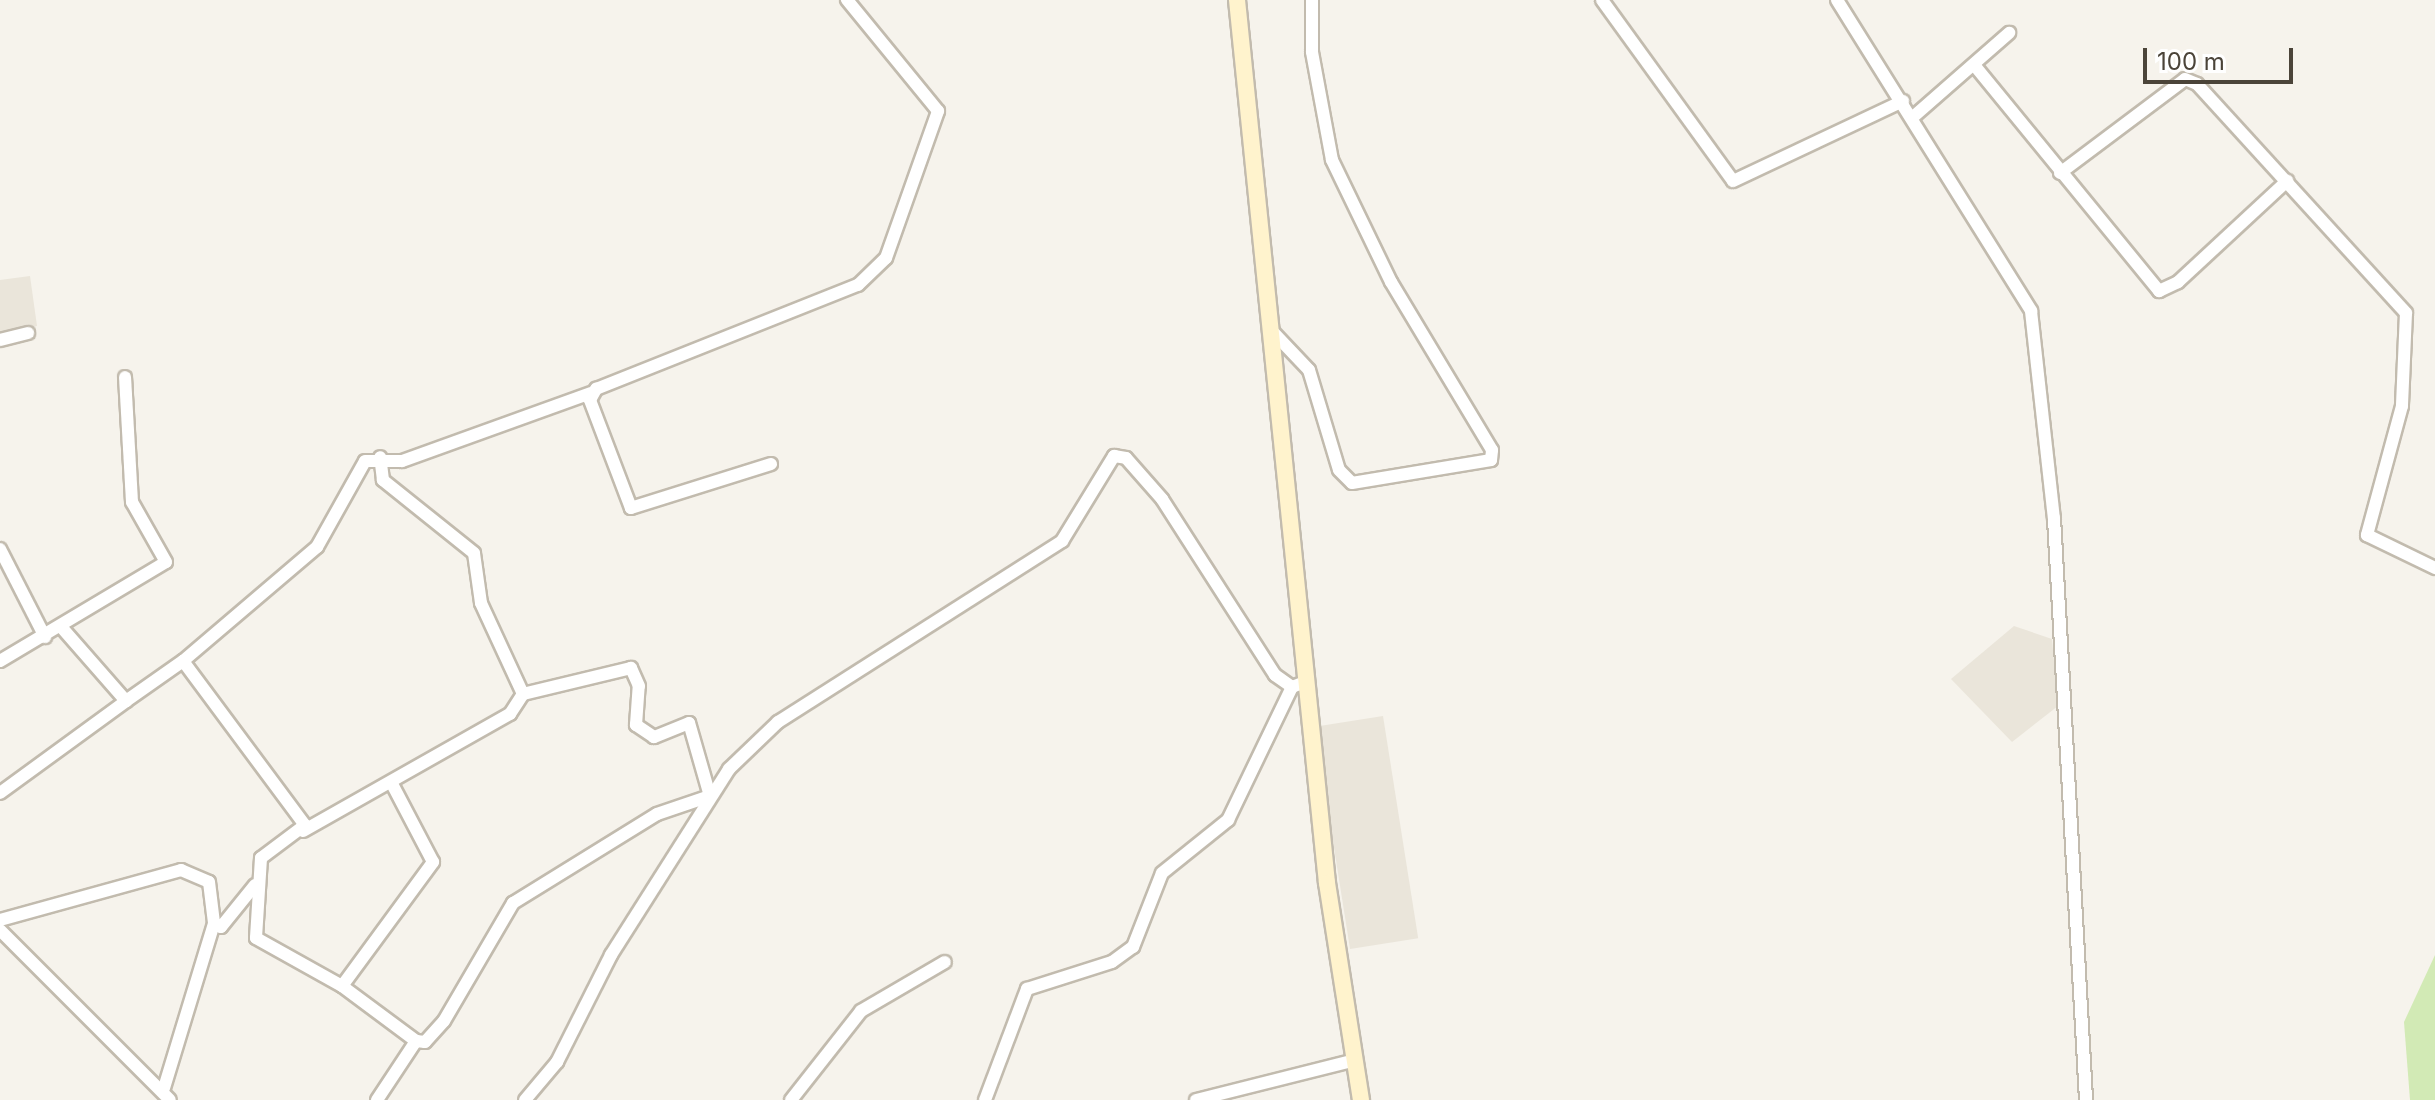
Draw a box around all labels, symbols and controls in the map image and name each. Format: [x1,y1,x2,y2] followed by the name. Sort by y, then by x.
[2147,32,2297,82] scale bar
[2157,47,2225,76] text: 100 m

